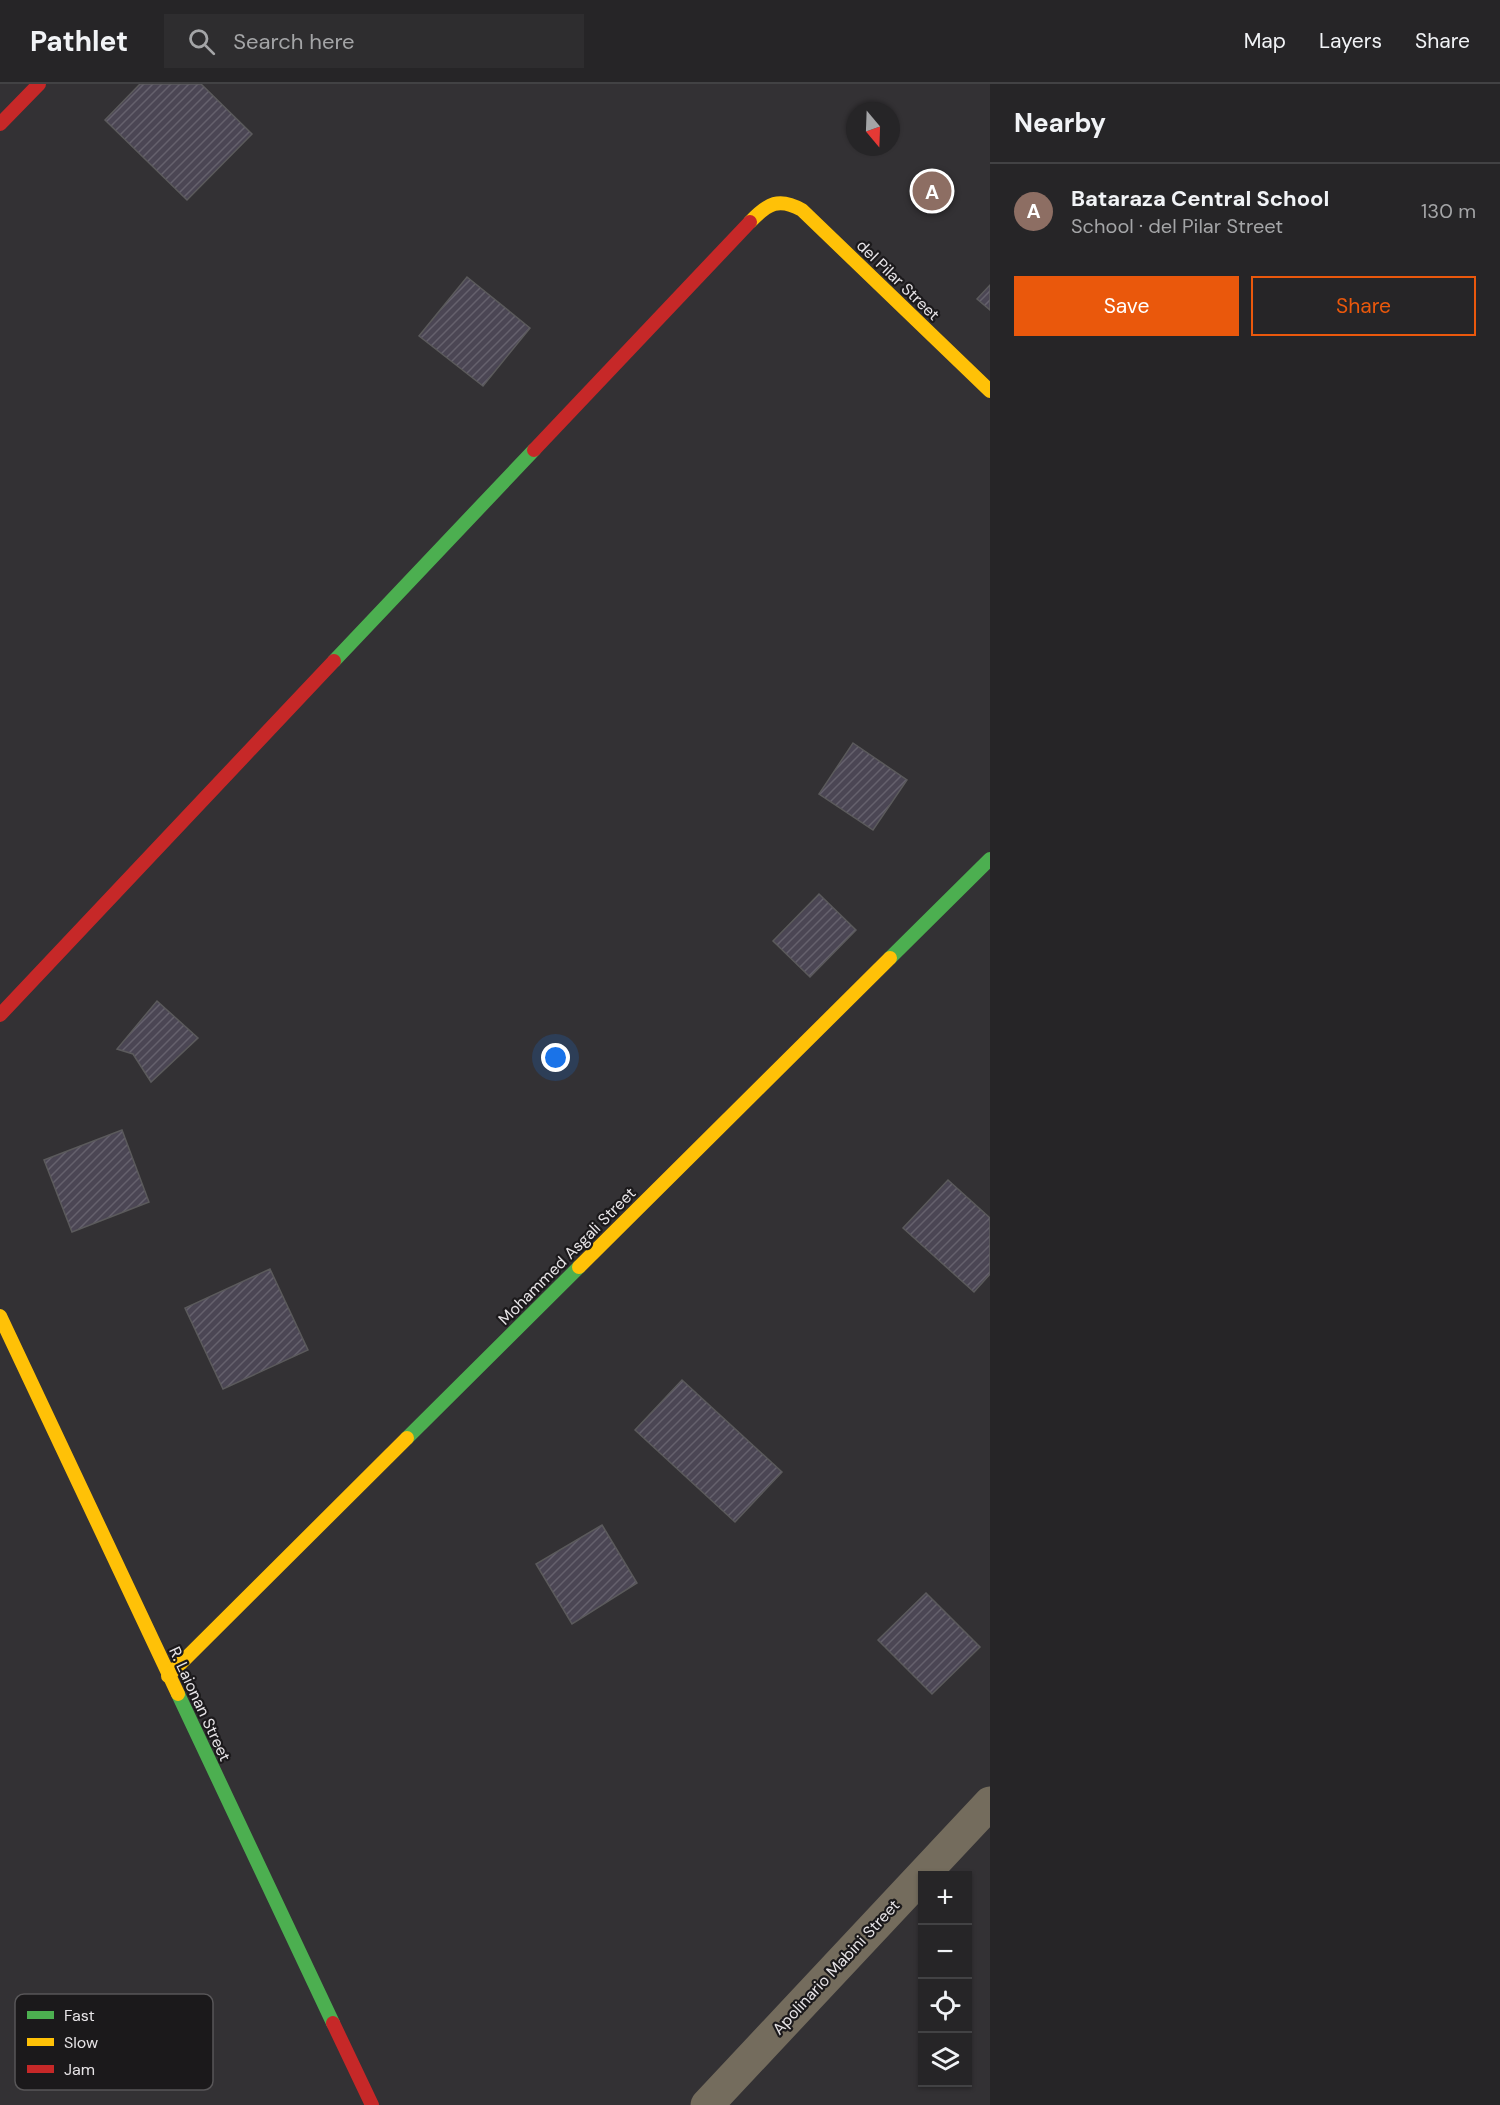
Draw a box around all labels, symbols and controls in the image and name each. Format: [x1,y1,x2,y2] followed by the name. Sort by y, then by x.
[164,14,584,68] search box
[30,23,128,60] text: Pathlet
[185,25,218,58] icon: search
[233,27,355,56] text: Search here
[1244,27,1286,55] text: Map
[1319,27,1382,55] text: Layers
[1415,27,1470,55] text: Share
[846,102,900,156] north arrow
[1014,106,1106,140] text: Nearby
[912,168,952,214] pin: A
[1071,184,1329,213] text: Bataraza Central School
[1026,198,1041,224] text: A
[1421,198,1476,224] text: 130 m
[1071,213,1283,239] text: School · del Pilar Street
[852,235,944,325] street label: del Pilar Street
[1014,276,1239,336] button: Save
[1251,276,1476,336] button: Share
[541,1043,570,1072] your location
[494,1183,640,1329] street label: Mohammed Asgali Street
[164,1643,236,1765] street label: R. Laionan Street
[918,1871,972,2087] map controls
[918,1871,972,1925] button: +
[768,1895,904,2039] street label: Apolinario Mabini Street
[918,1925,972,1979] button: −
[918,1979,972,2033] button: locate
[15,1994,213,2090] legend
[64,2005,95,2026] text: Fast
[64,2032,98,2053] text: Slow
[918,2033,972,2087] button: layers
[64,2059,95,2080] text: Jam

